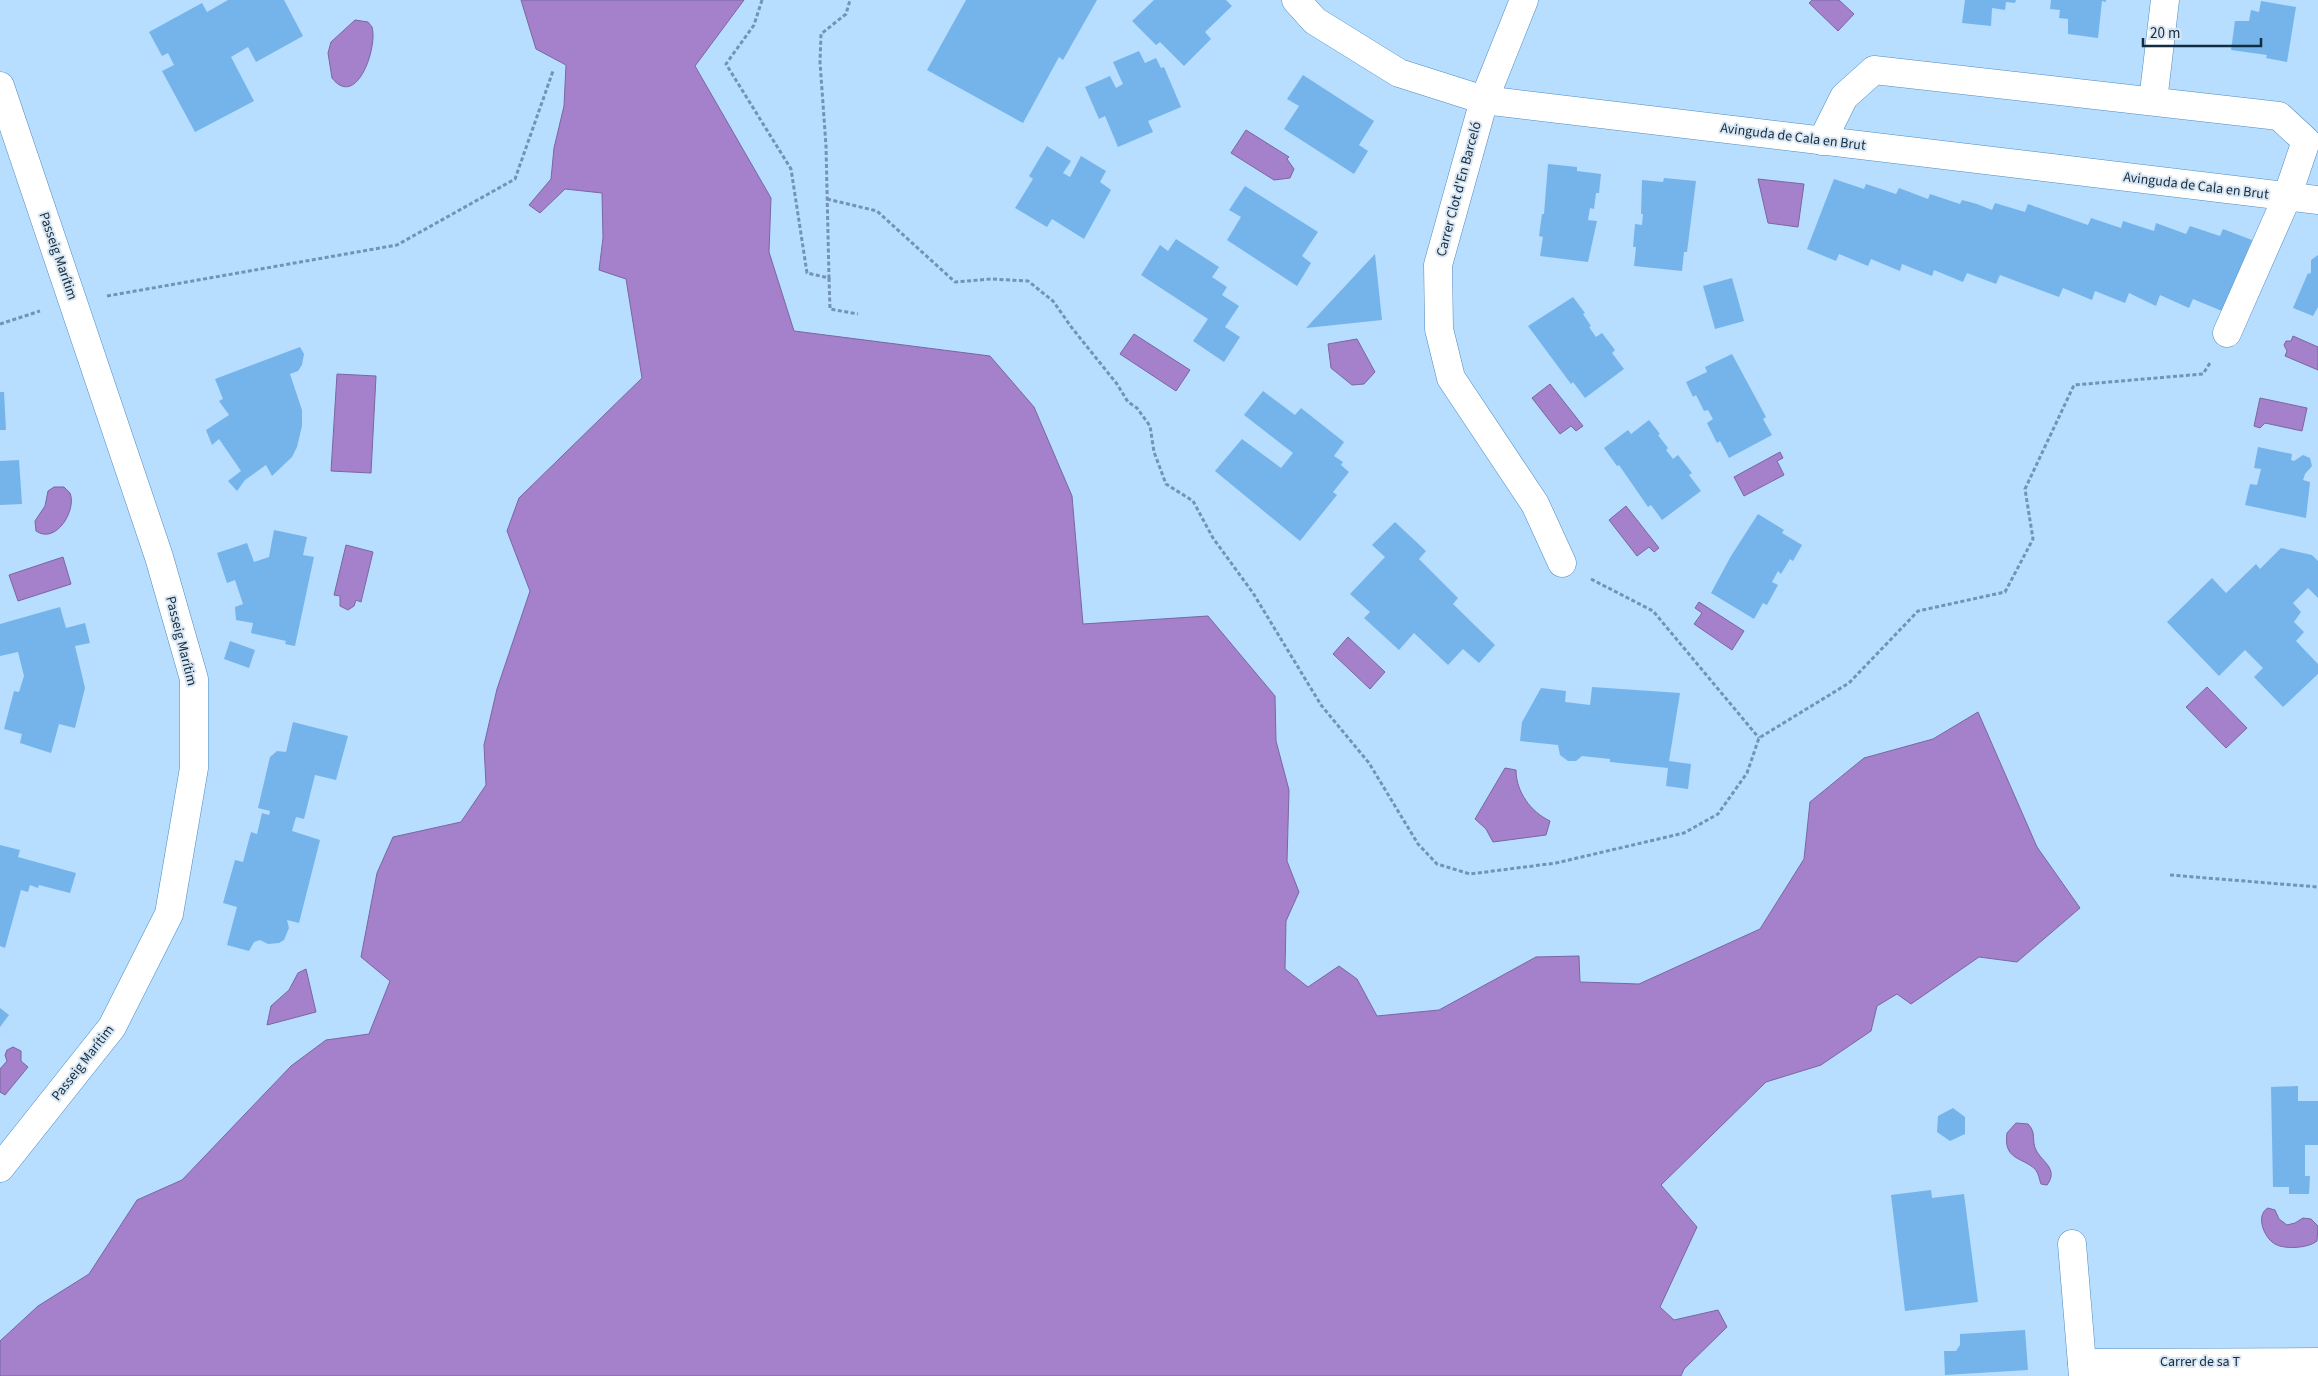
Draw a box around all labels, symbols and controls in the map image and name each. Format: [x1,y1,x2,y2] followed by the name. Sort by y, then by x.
[2143,15,2260,47] scale bar
[2150,23,2180,44] text: 20 m
[1719,118,1867,156] street label: Avinguda de Cala en Brut
[1431,119,1487,259] street label: Carrer Clot d'En Barceló
[2122,167,2270,205] street label: Avinguda de Cala en Brut
[34,209,82,303] street label: Passeig Marítim
[160,594,202,688] street label: Passeig Marítim
[47,1021,119,1105] street label: Passeig Marítim
[2160,1352,2240,1372] street label: Carrer de sa T

